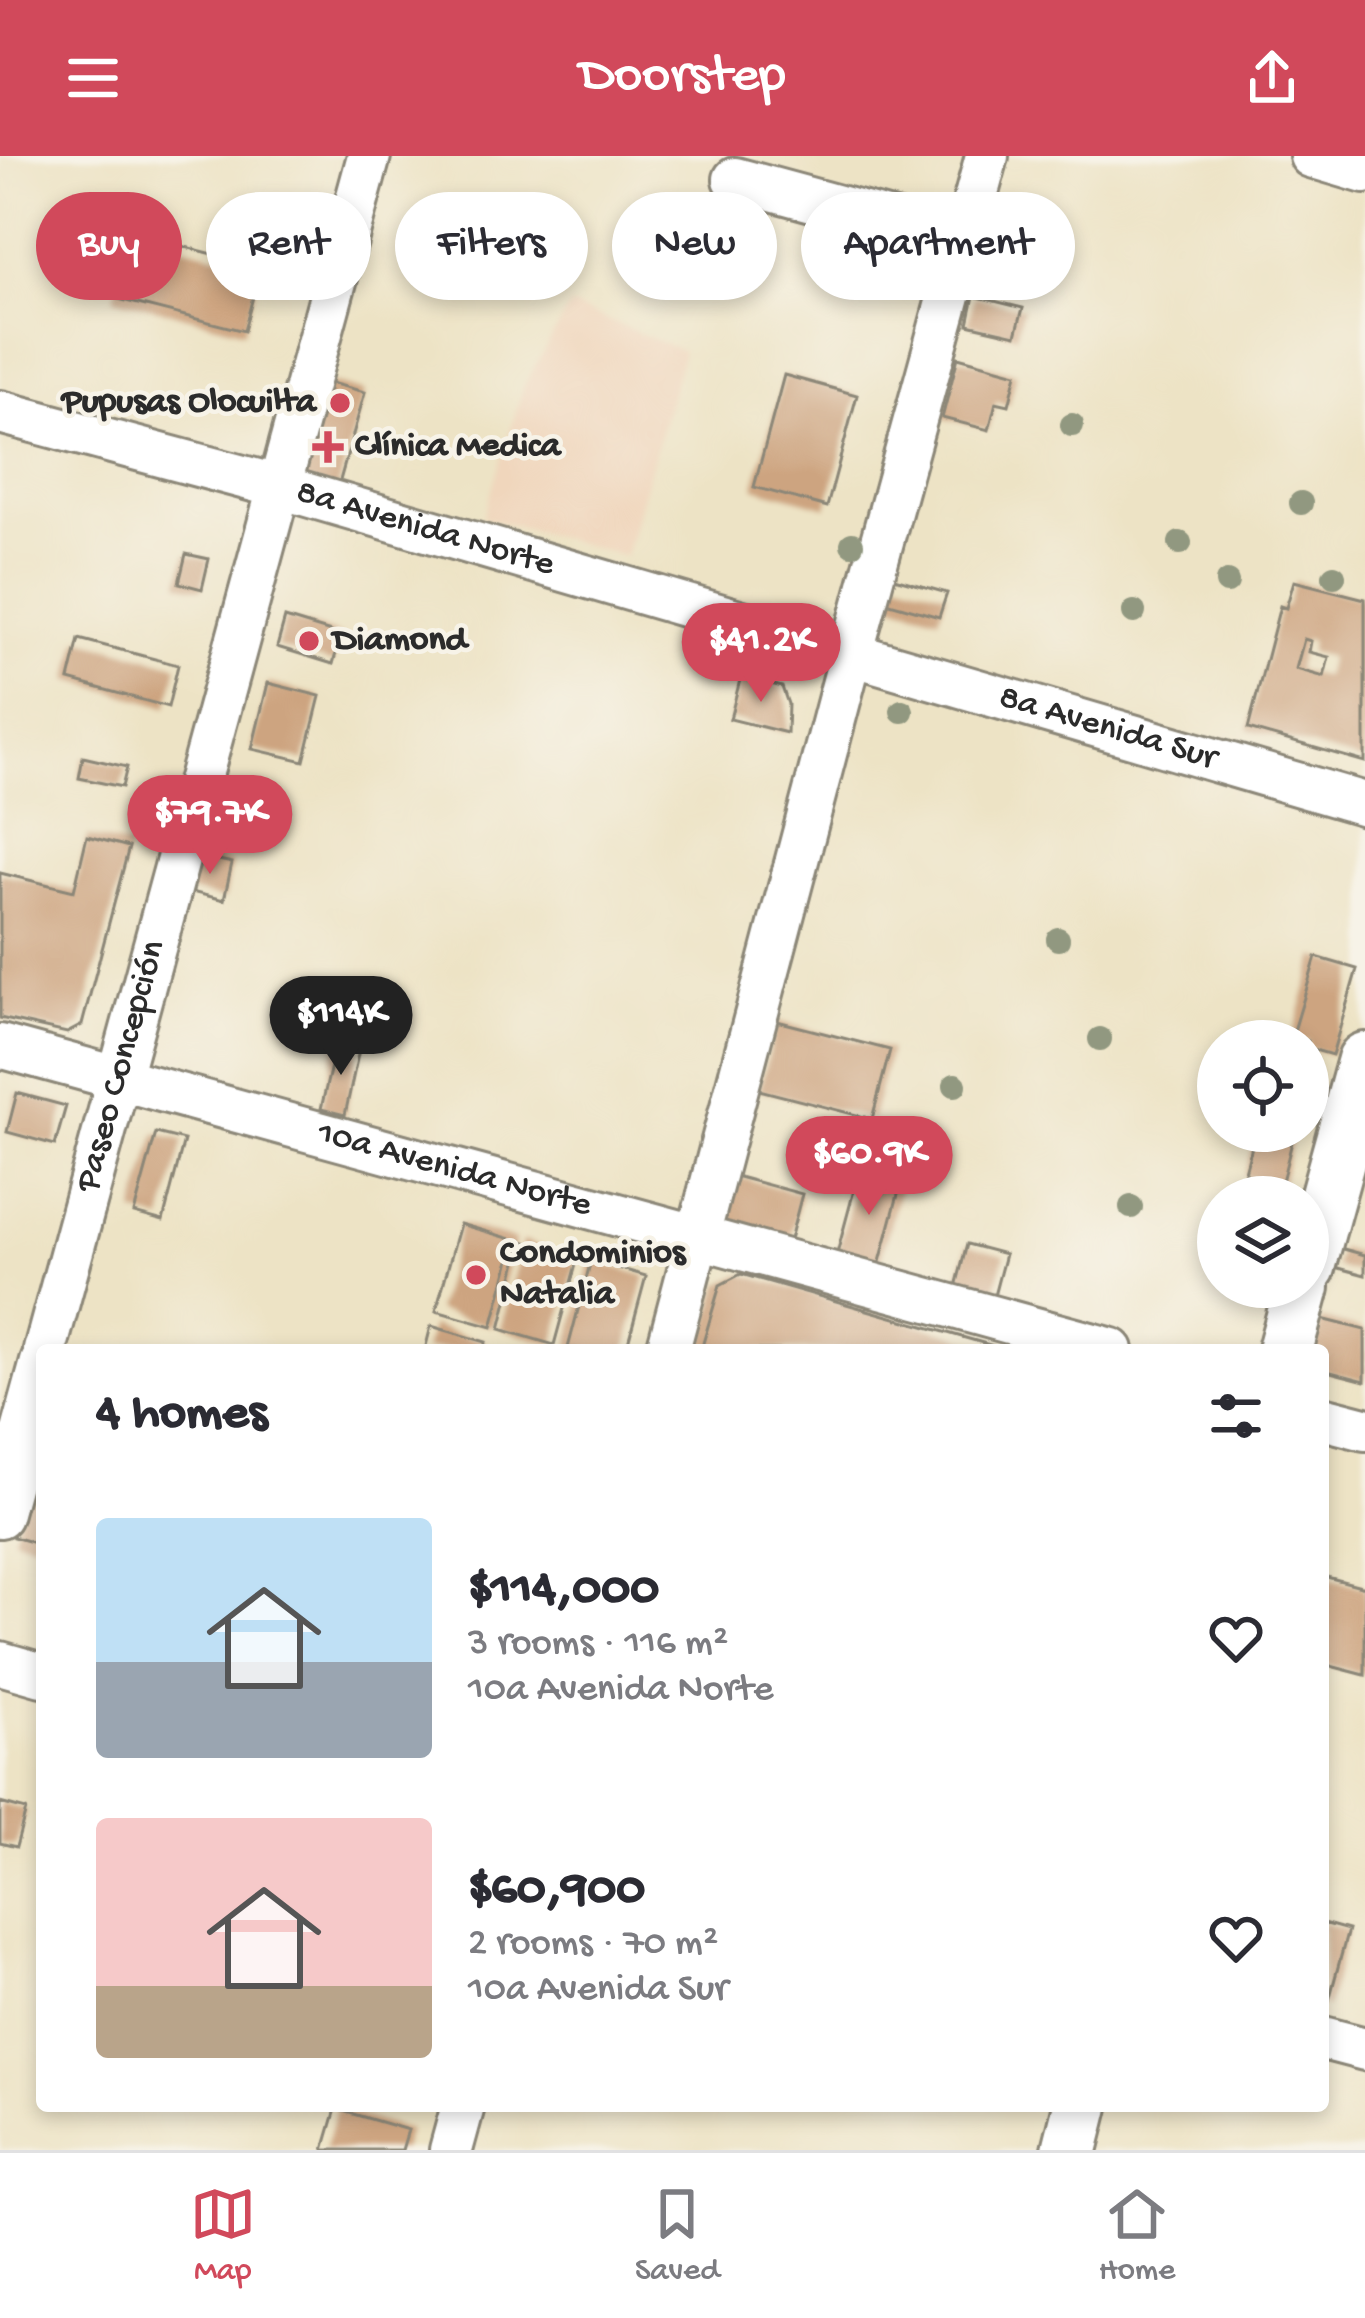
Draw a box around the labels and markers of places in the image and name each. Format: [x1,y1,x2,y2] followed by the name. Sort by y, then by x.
[60,382,318,425] place label: Pupusas Olocuilta
[327,390,353,416] marker: Pupusas Olocuilta
[355,426,563,469] place label: Clínica Medica
[312,431,344,463] marker: Clínica Medica
[663,603,859,705] pin: $41.2K
[330,620,471,663] place label: Diamond
[296,628,322,654] marker: Diamond
[112,775,308,877] pin: $79.7K
[257,976,425,1078] pin: $114K
[771,1116,967,1218] pin: $60.9K
[500,1233,687,1317] place label: Condominios Natalia
[463,1262,489,1288] marker: Condominios Natalia

